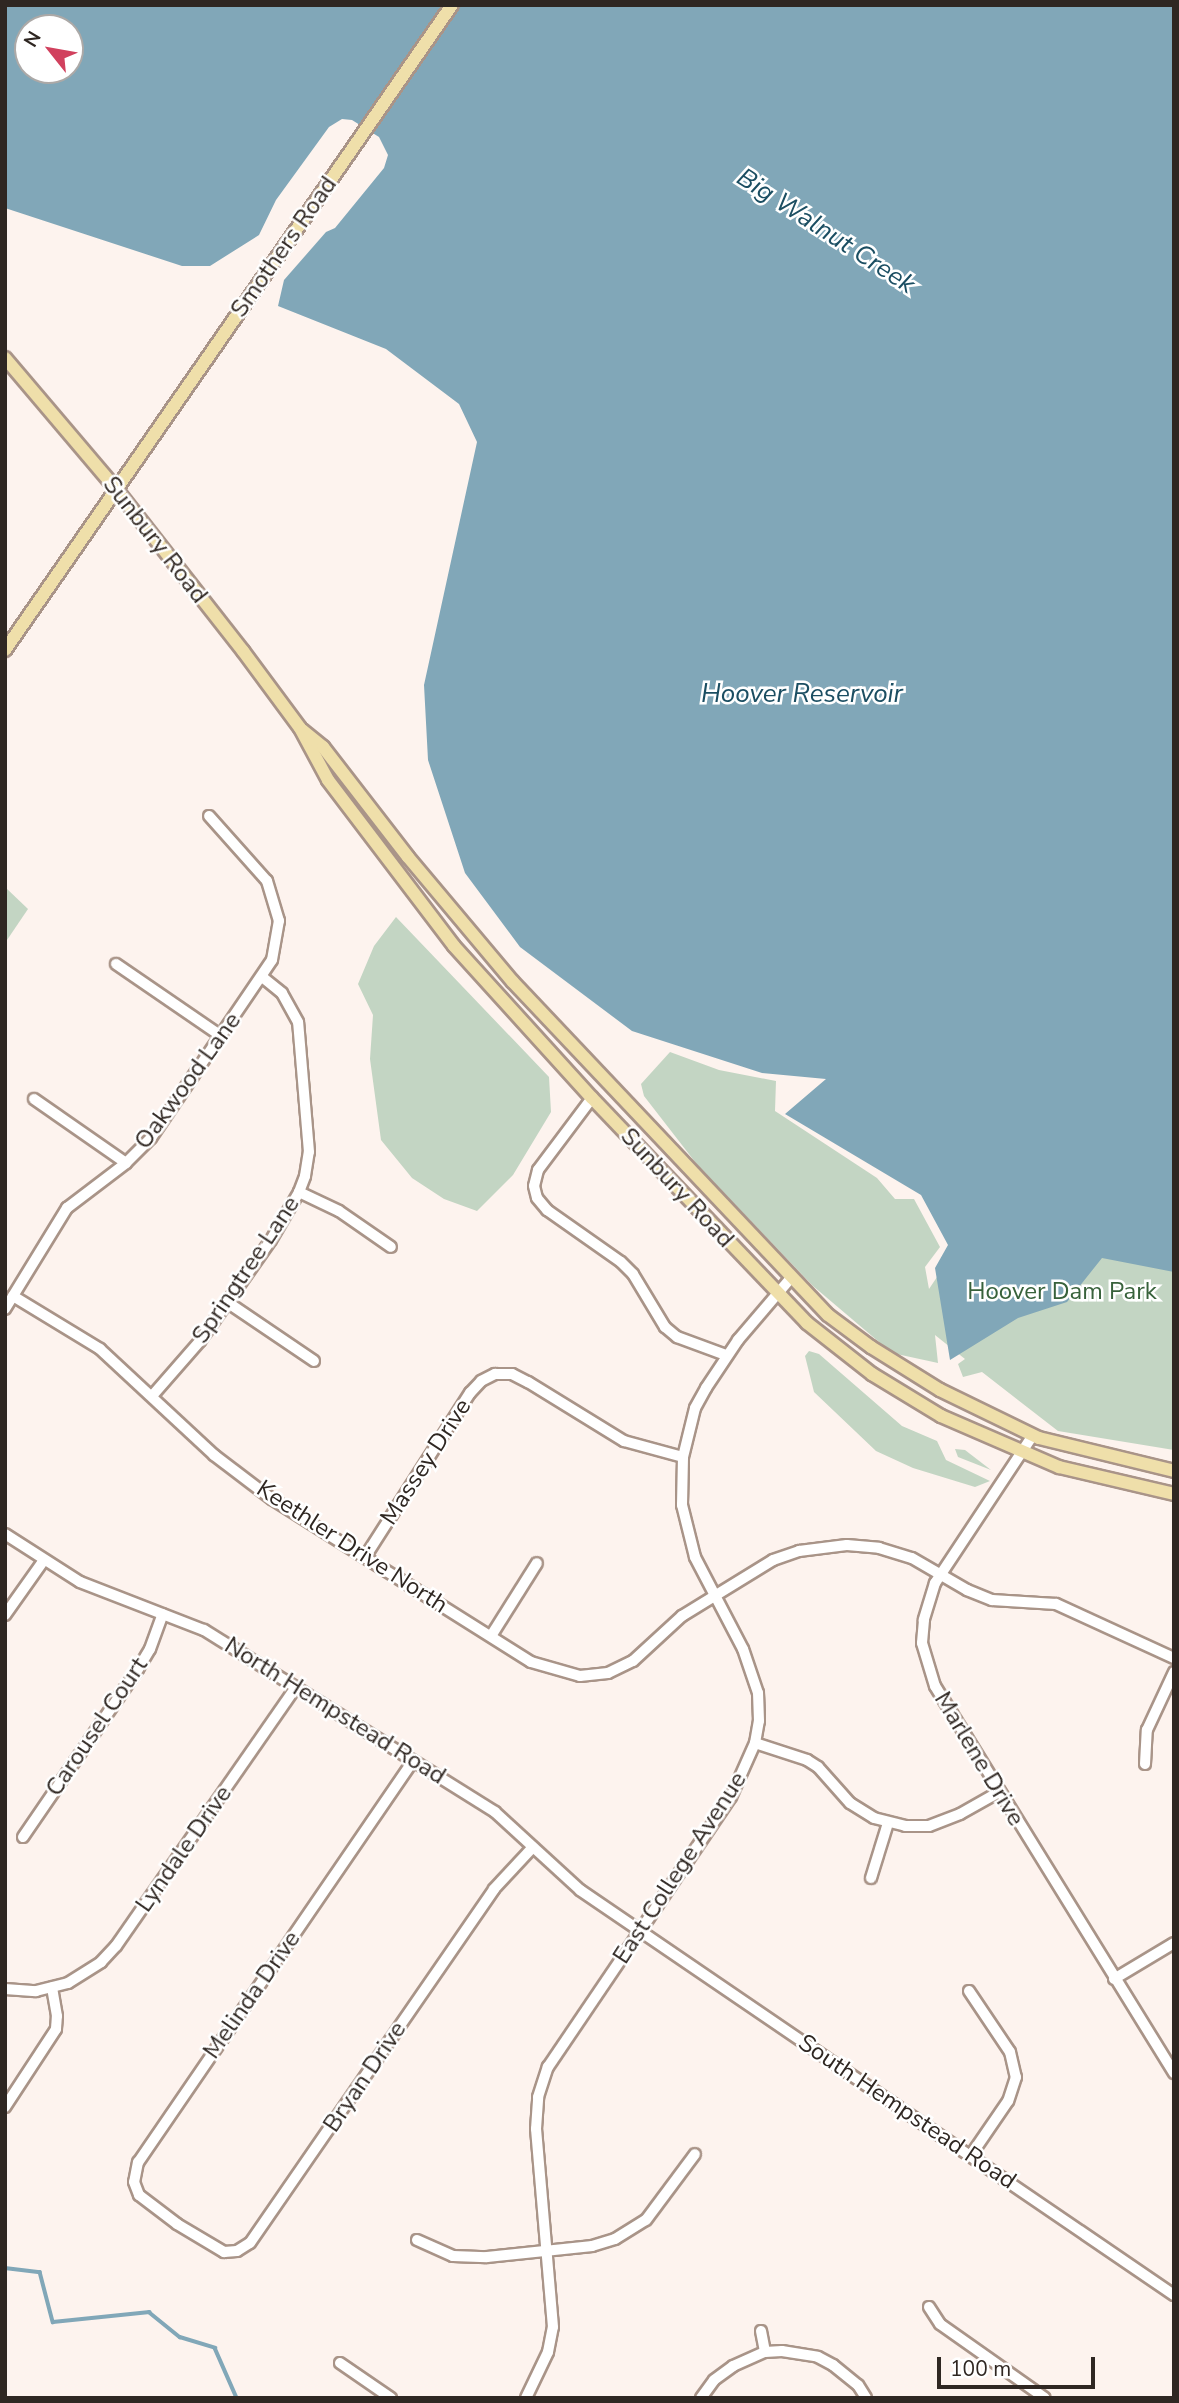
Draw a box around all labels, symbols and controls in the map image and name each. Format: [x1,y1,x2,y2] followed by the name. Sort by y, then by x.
[14,14,84,84] north arrow
[18,26,48,52] text: N
[731,162,921,300] water label: Big Walnut Creek
[225,171,343,323] street label: Smothers Road
[97,471,213,609] street label: Sunbury Road
[701,678,903,710] water label: Hoover Reservoir
[129,1007,247,1155] street label: Oakwood Lane
[614,1122,740,1254] street label: Sunbury Road
[186,1191,306,1349] street label: Springtree Lane
[967,1278,1157,1306] park label: Hoover Dam Park
[375,1394,477,1530] street label: Massey Drive
[251,1474,453,1620] street label: Keethler Drive North
[219,1631,451,1791] street label: North Hempstead Road
[40,1652,154,1802] street label: Carousel Court
[928,1687,1030,1831] street label: Marlene Drive
[607,1767,753,1969] street label: East College Avenue
[130,1780,238,1918] street label: Lyndale Drive
[197,1926,307,2064] street label: Melinda Drive
[318,2016,412,2138] street label: Bryan Drive
[793,2028,1021,2196] street label: South Hempstead Road
[941,2344,1098,2388] scale bar
[950,2355,1011,2383] text: 100 m

